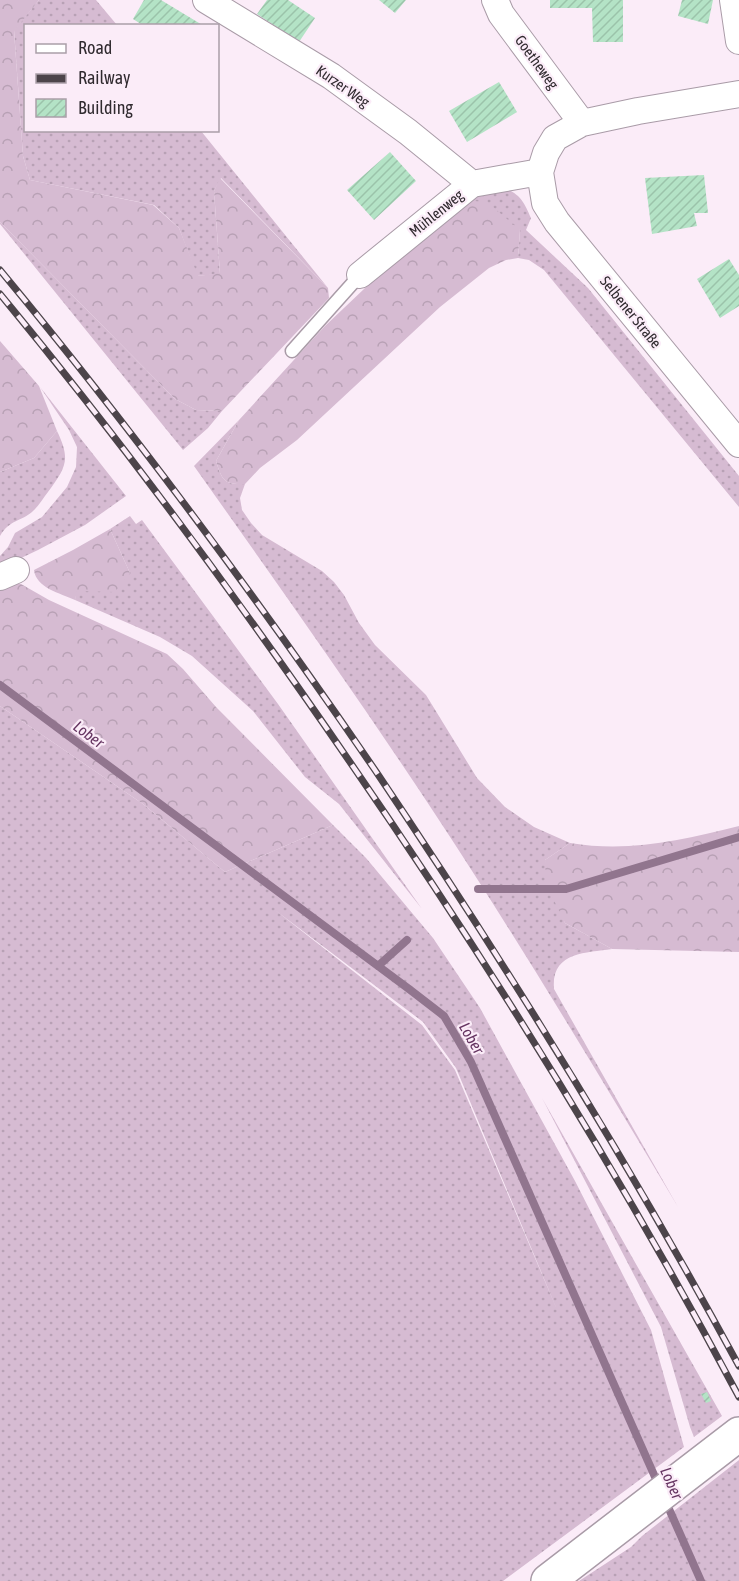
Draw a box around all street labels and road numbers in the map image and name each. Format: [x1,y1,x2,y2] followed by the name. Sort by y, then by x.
[512,32,562,93] street label: Goetheweg
[313,62,373,111] street label: Kurzer Weg
[406,186,467,240] street label: Mühlenweg
[597,273,665,351] street label: Selbener Straße

